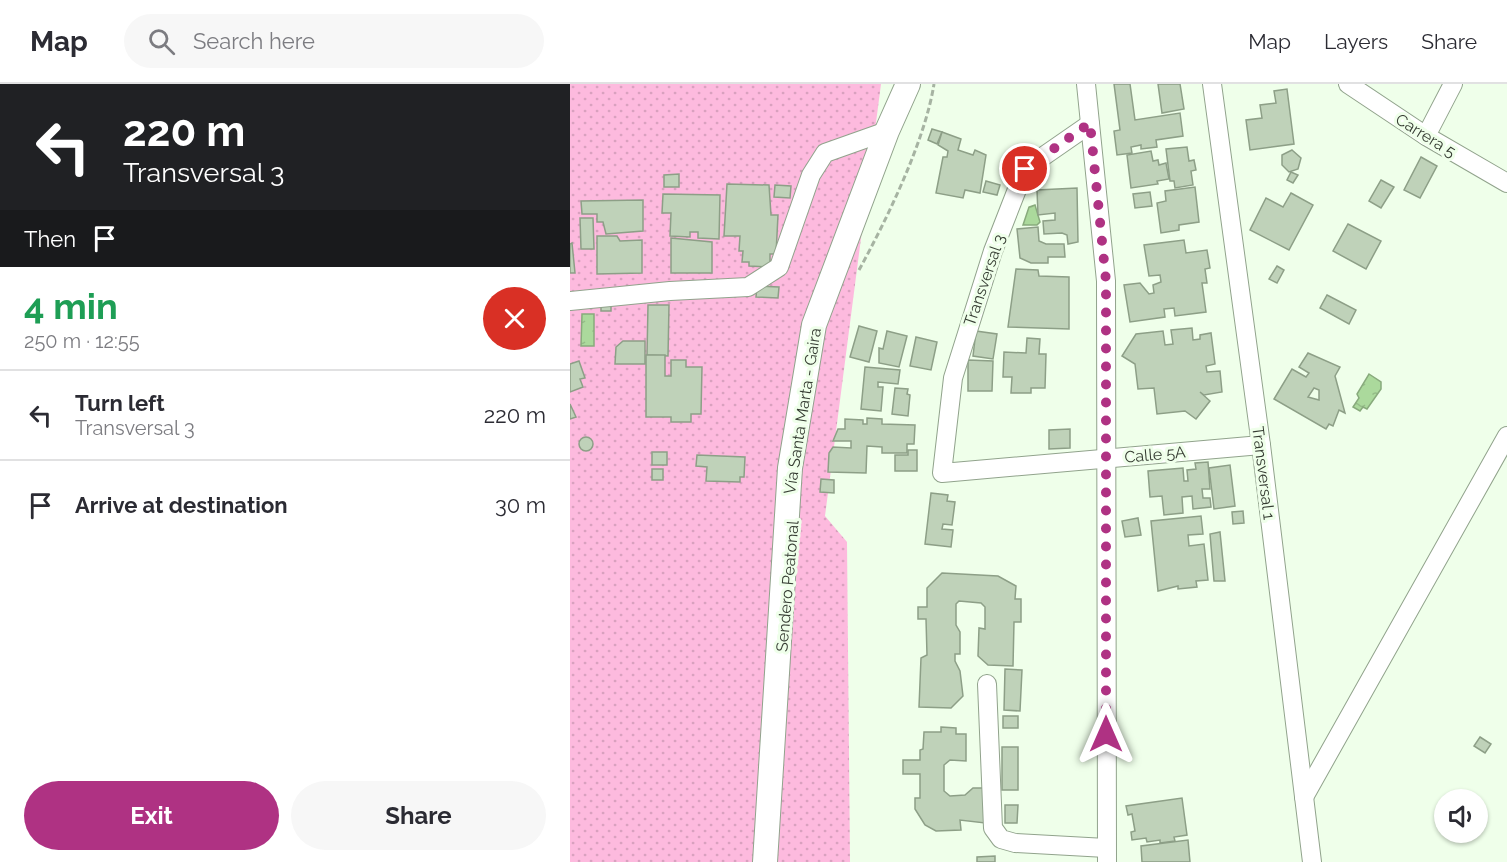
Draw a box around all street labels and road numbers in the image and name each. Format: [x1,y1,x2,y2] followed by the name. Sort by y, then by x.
[1392,110,1459,161] street label: Carrera 5
[960,232,1009,329] street label: Transversal 3
[780,327,825,496] street label: Vía Santa Marta - Gaira
[1248,425,1279,521] street label: Transversal 1
[1124,442,1187,467] street label: Calle 5A
[772,519,803,652] street label: Sendero Peatonal

